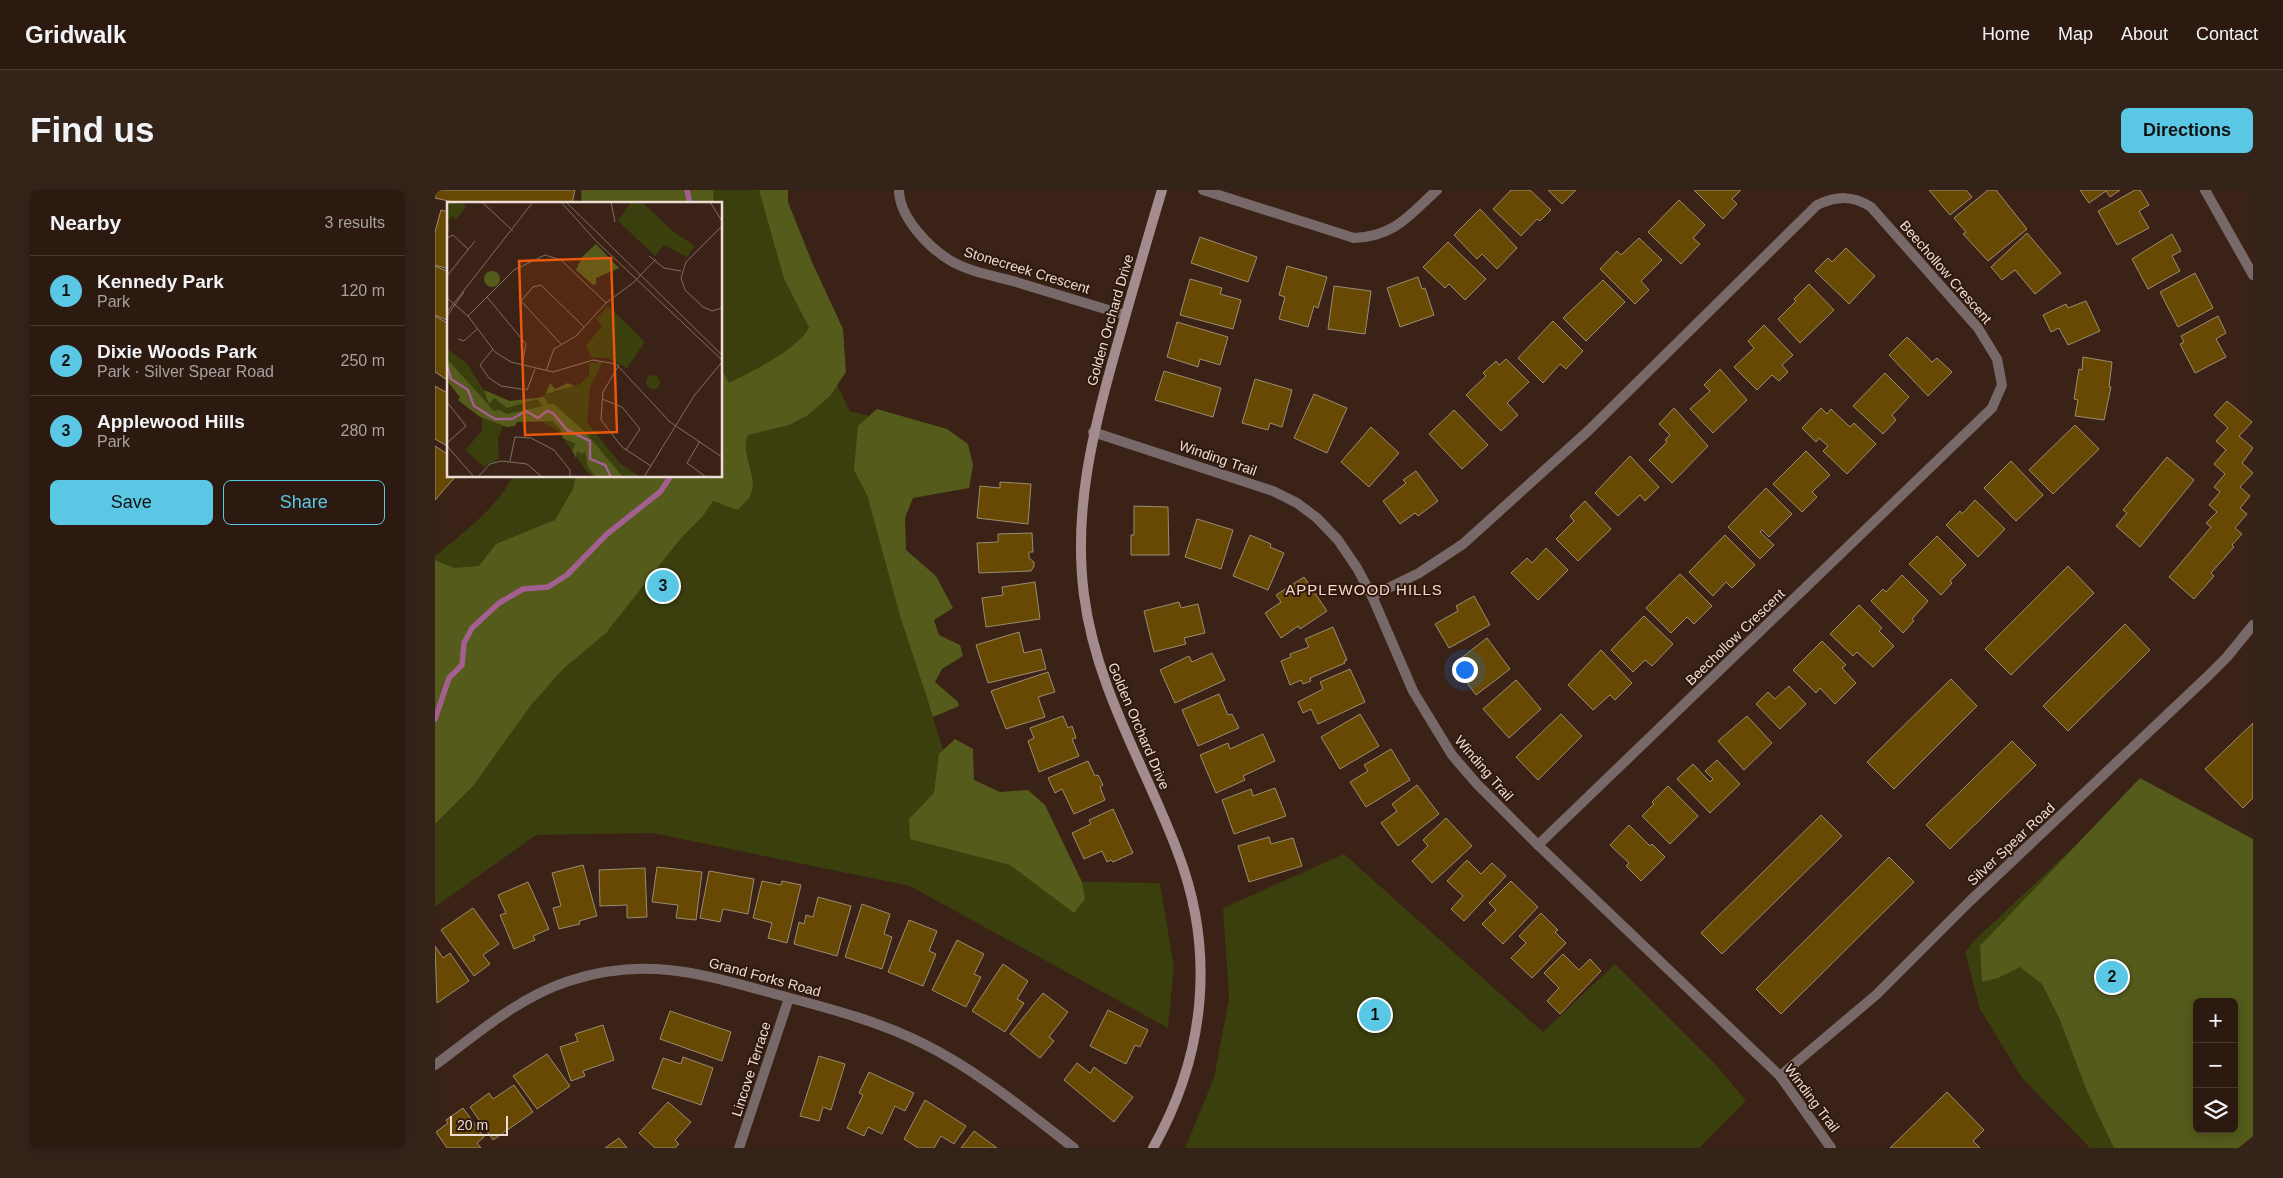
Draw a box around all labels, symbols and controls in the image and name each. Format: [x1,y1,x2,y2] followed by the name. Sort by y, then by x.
[25,21,126,48] text: Gridwalk
[1982,24,2030,44] text: Home
[2058,24,2093,44] text: Map
[2121,24,2168,44] text: About
[2196,24,2258,44] text: Contact
[2121,108,2253,153] button: Directions
[30,110,154,149] text: Find us
[447,202,723,478] inset map
[50,211,121,234] text: Nearby
[325,214,385,231] text: 3 results
[1897,217,1995,327] street label: Beechollow Crescent
[962,243,1092,297] street label: Stonecreek Crescent
[1084,252,1137,388] street label: Golden Orchard Drive
[97,271,224,292] text: Kennedy Park
[62,282,70,299] text: 1
[341,282,385,299] text: 120 m
[97,293,130,310] text: Park
[97,341,257,362] text: Dixie Woods Park
[62,352,70,369] text: 2
[341,352,385,369] text: 250 m
[97,363,274,380] text: Park · Silver Spear Road
[97,411,245,432] text: Applewood Hills
[62,422,70,439] text: 3
[341,422,385,439] text: 280 m
[97,433,130,450] text: Park
[1177,437,1259,479] street label: Winding Trail
[50,480,213,525] button: Save
[223,480,385,525] button: Share
[647,567,679,605] pin: 3
[1285,581,1443,598] district label: APPLEWOOD HILLS
[1682,585,1788,688] street label: Beechollow Crescent
[1452,657,1478,683] your location
[1105,660,1173,792] street label: Golden Orchard Drive
[1451,732,1517,804] street label: Winding Trail
[1964,799,2058,889] street label: Silver Spear Road
[707,954,823,1000] street label: Grand Forks Road
[2096,958,2128,996] pin: 2
[1359,996,1391,1034] pin: 1
[2193,998,2238,1133] map controls
[2193,998,2238,1043] button: +
[728,1019,774,1118] street label: Lincove Terrace
[2193,1043,2238,1088] button: −
[1781,1061,1843,1135] street label: Winding Trail
[2193,1088,2238,1133] button: layers
[450,1113,507,1136] scale bar
[457,1117,488,1133] text: 20 m

